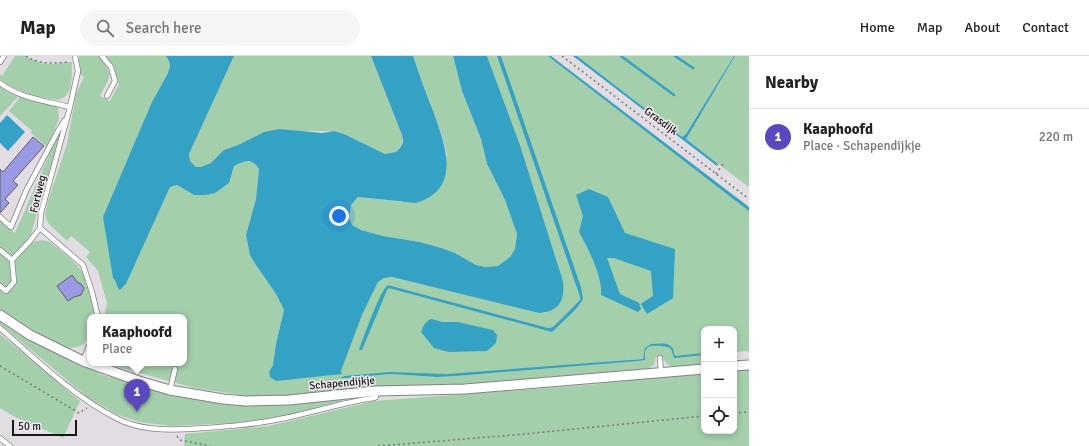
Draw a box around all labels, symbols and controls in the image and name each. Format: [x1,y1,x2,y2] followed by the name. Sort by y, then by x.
[80,10,360,46] search box
[20,16,56,40] text: Map
[94,17,116,39] icon: search
[126,19,201,37] text: Search here
[860,19,895,36] text: Home
[917,19,942,36] text: Map
[964,19,1000,36] text: About
[1022,19,1069,36] text: Contact
[765,72,818,93] text: Nearby
[642,104,681,138] street label: Grasdijk
[803,120,873,138] text: Kaaphoofd
[774,129,782,145] text: 1
[1039,129,1073,145] text: 220 m
[803,138,921,154] text: Place · Schapendijkje
[27,174,49,214] street label: Fortweg
[329,206,349,226] your location
[87,314,187,366] popup
[102,323,172,341] text: Kaaphoofd
[701,326,737,434] map controls
[701,326,737,362] button: +
[102,341,132,357] text: Place
[701,362,737,398] button: −
[309,374,375,392] street label: Schapendijkje
[124,379,150,412] pin: 1
[701,398,737,434] button: locate
[12,418,77,437] scale bar
[18,420,41,433] text: 50 m

